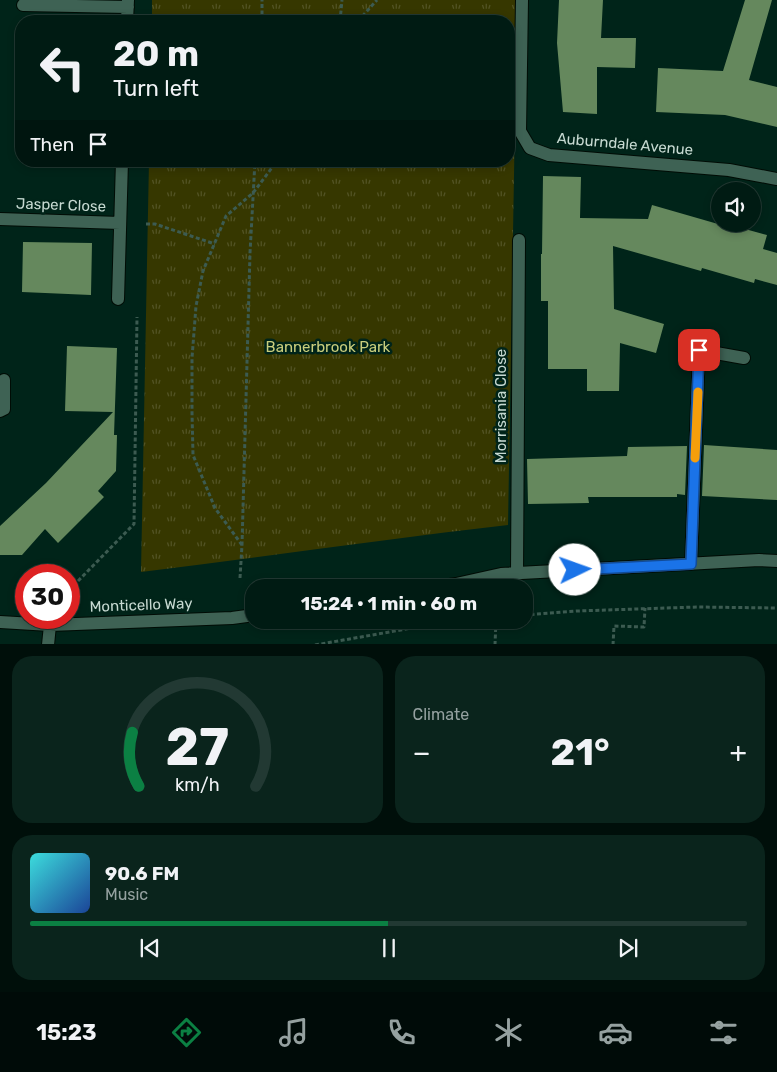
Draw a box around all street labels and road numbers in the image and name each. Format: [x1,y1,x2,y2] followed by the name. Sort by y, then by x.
[556,129,694,159] street label: Auburndale Avenue
[16,194,106,216] street label: Jasper Close
[492,349,510,463] street label: Morrisania Close
[89,594,193,616] street label: Monticello Way

